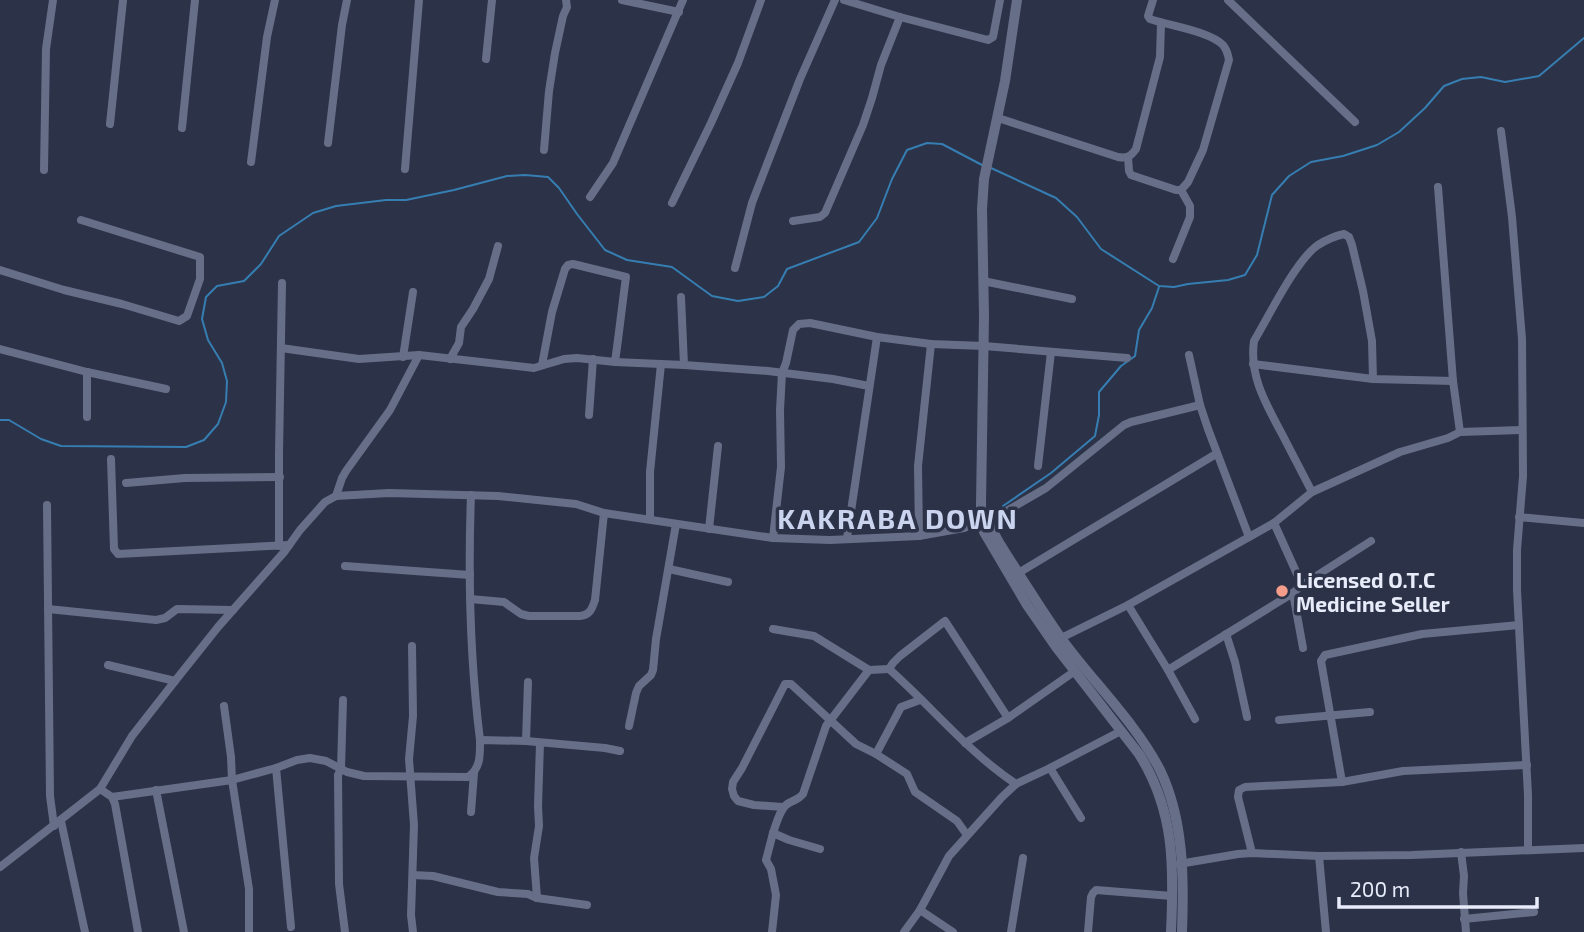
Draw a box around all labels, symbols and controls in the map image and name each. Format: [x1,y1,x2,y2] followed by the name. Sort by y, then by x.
[777,501,1019,535] district label: KAKRABA DOWN
[1296,567,1450,616] place label: Licensed O.T.C Medicine Seller
[1274,583,1290,599] marker: Licensed O.T.C Medicine Seller
[1339,866,1537,910] scale bar
[1350,876,1410,901] text: 200 m

